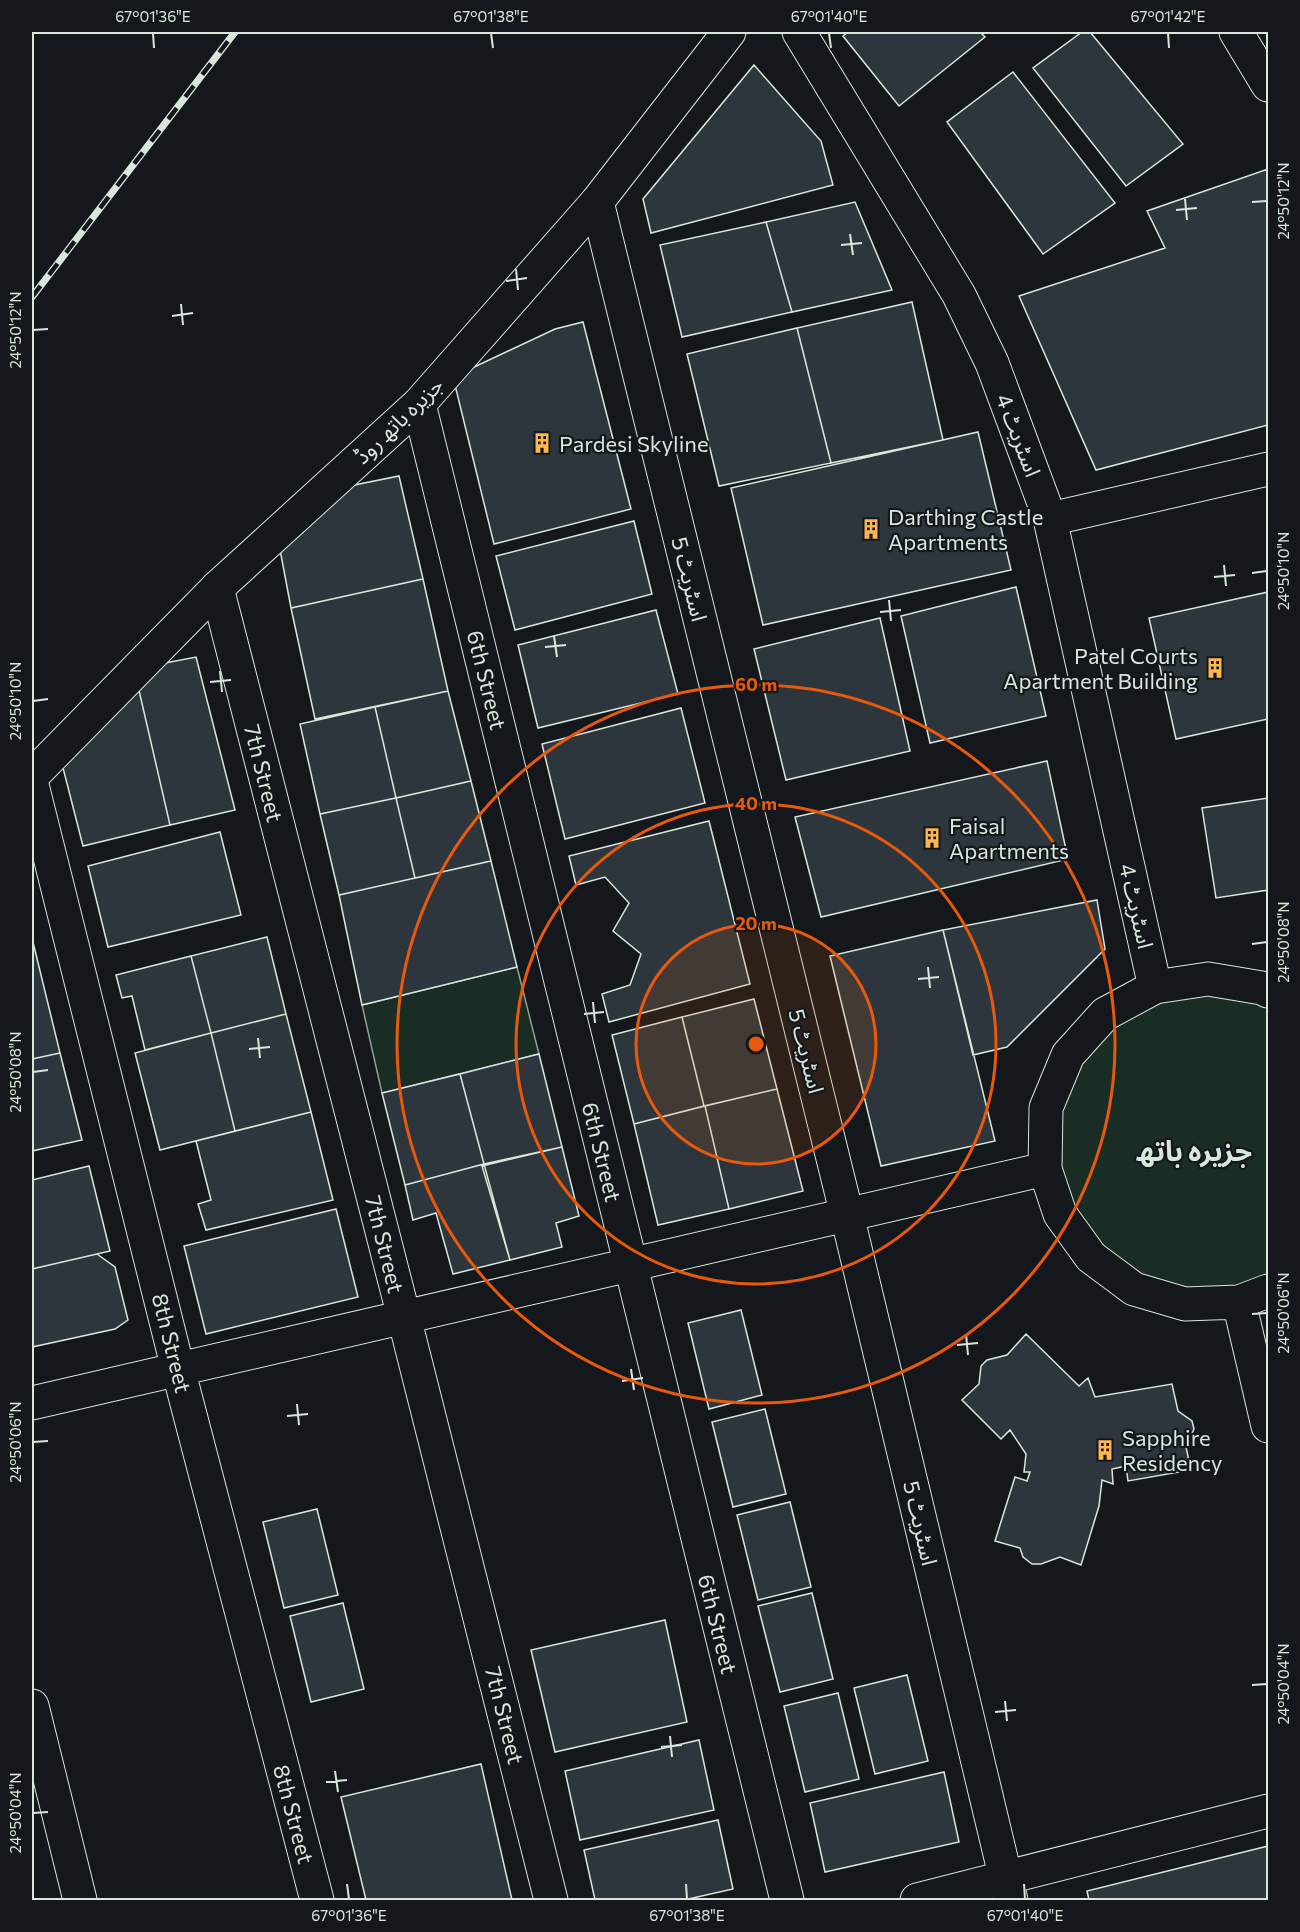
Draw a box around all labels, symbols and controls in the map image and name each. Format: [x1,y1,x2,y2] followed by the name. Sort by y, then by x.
[115,7,191,25] text: 67°01'36"E
[453,7,529,25] text: 67°01'38"E
[791,7,867,25] text: 67°01'40"E
[1131,7,1206,25] text: 67°01'42"E
[1274,162,1292,240] text: 24°50'12"N
[6,291,24,369] text: 24°50'12"N
[348,371,449,470] street label: جزیرہ باتھ روڈ
[991,390,1047,480] street label: اسٹریٹ 4
[559,430,709,457] place label: Pardesi Skyline
[530,431,554,455] building icon: Pardesi Skyline
[888,503,1043,555] place label: Darthing Castle Apartments
[859,517,883,541] building icon: Darthing Castle Apartments
[1274,532,1292,610] text: 24°50'10"N
[666,534,714,624] street label: اسٹریٹ 5
[462,628,512,732] street label: 6th Street
[1003,642,1198,694] place label: Patel Courts Apartment Building
[1203,656,1227,680] building icon: Patel Courts Apartment Building
[6,662,24,740] text: 24°50'10"N
[735,673,777,695] text: 60 m
[239,721,289,825] street label: 7th Street
[735,792,777,814] text: 40 m
[949,812,1069,864] place label: Faisal Apartments
[920,826,944,850] building icon: Faisal Apartments
[1114,861,1160,951] street label: اسٹریٹ 4
[1274,901,1292,983] text: 24°50'08"N
[735,912,777,934] text: 20 m
[783,1006,831,1096] street label: اسٹریٹ 5
[6,1031,24,1113] text: 24°50'08"N
[746,1034,766,1054] centre of rings
[577,1100,627,1204] street label: 6th Street
[1136,1133,1252,1168] district label: جزیرہ باتھ
[360,1192,410,1296] street label: 7th Street
[1274,1272,1292,1354] text: 24°50'06"N
[147,1291,197,1395] street label: 8th Street
[6,1401,24,1483] text: 24°50'06"N
[1122,1424,1222,1476] place label: Sapphire Residency
[1093,1438,1117,1462] building icon: Sapphire Residency
[898,1478,944,1568] street label: اسٹریٹ 5
[693,1572,743,1676] street label: 6th Street
[1274,1643,1292,1725] text: 24°50'04"N
[480,1663,530,1767] street label: 7th Street
[268,1762,320,1866] street label: 8th Street
[6,1772,24,1854] text: 24°50'04"N
[311,1906,387,1924] text: 67°01'36"E
[649,1906,725,1924] text: 67°01'38"E
[987,1906,1063,1924] text: 67°01'40"E

